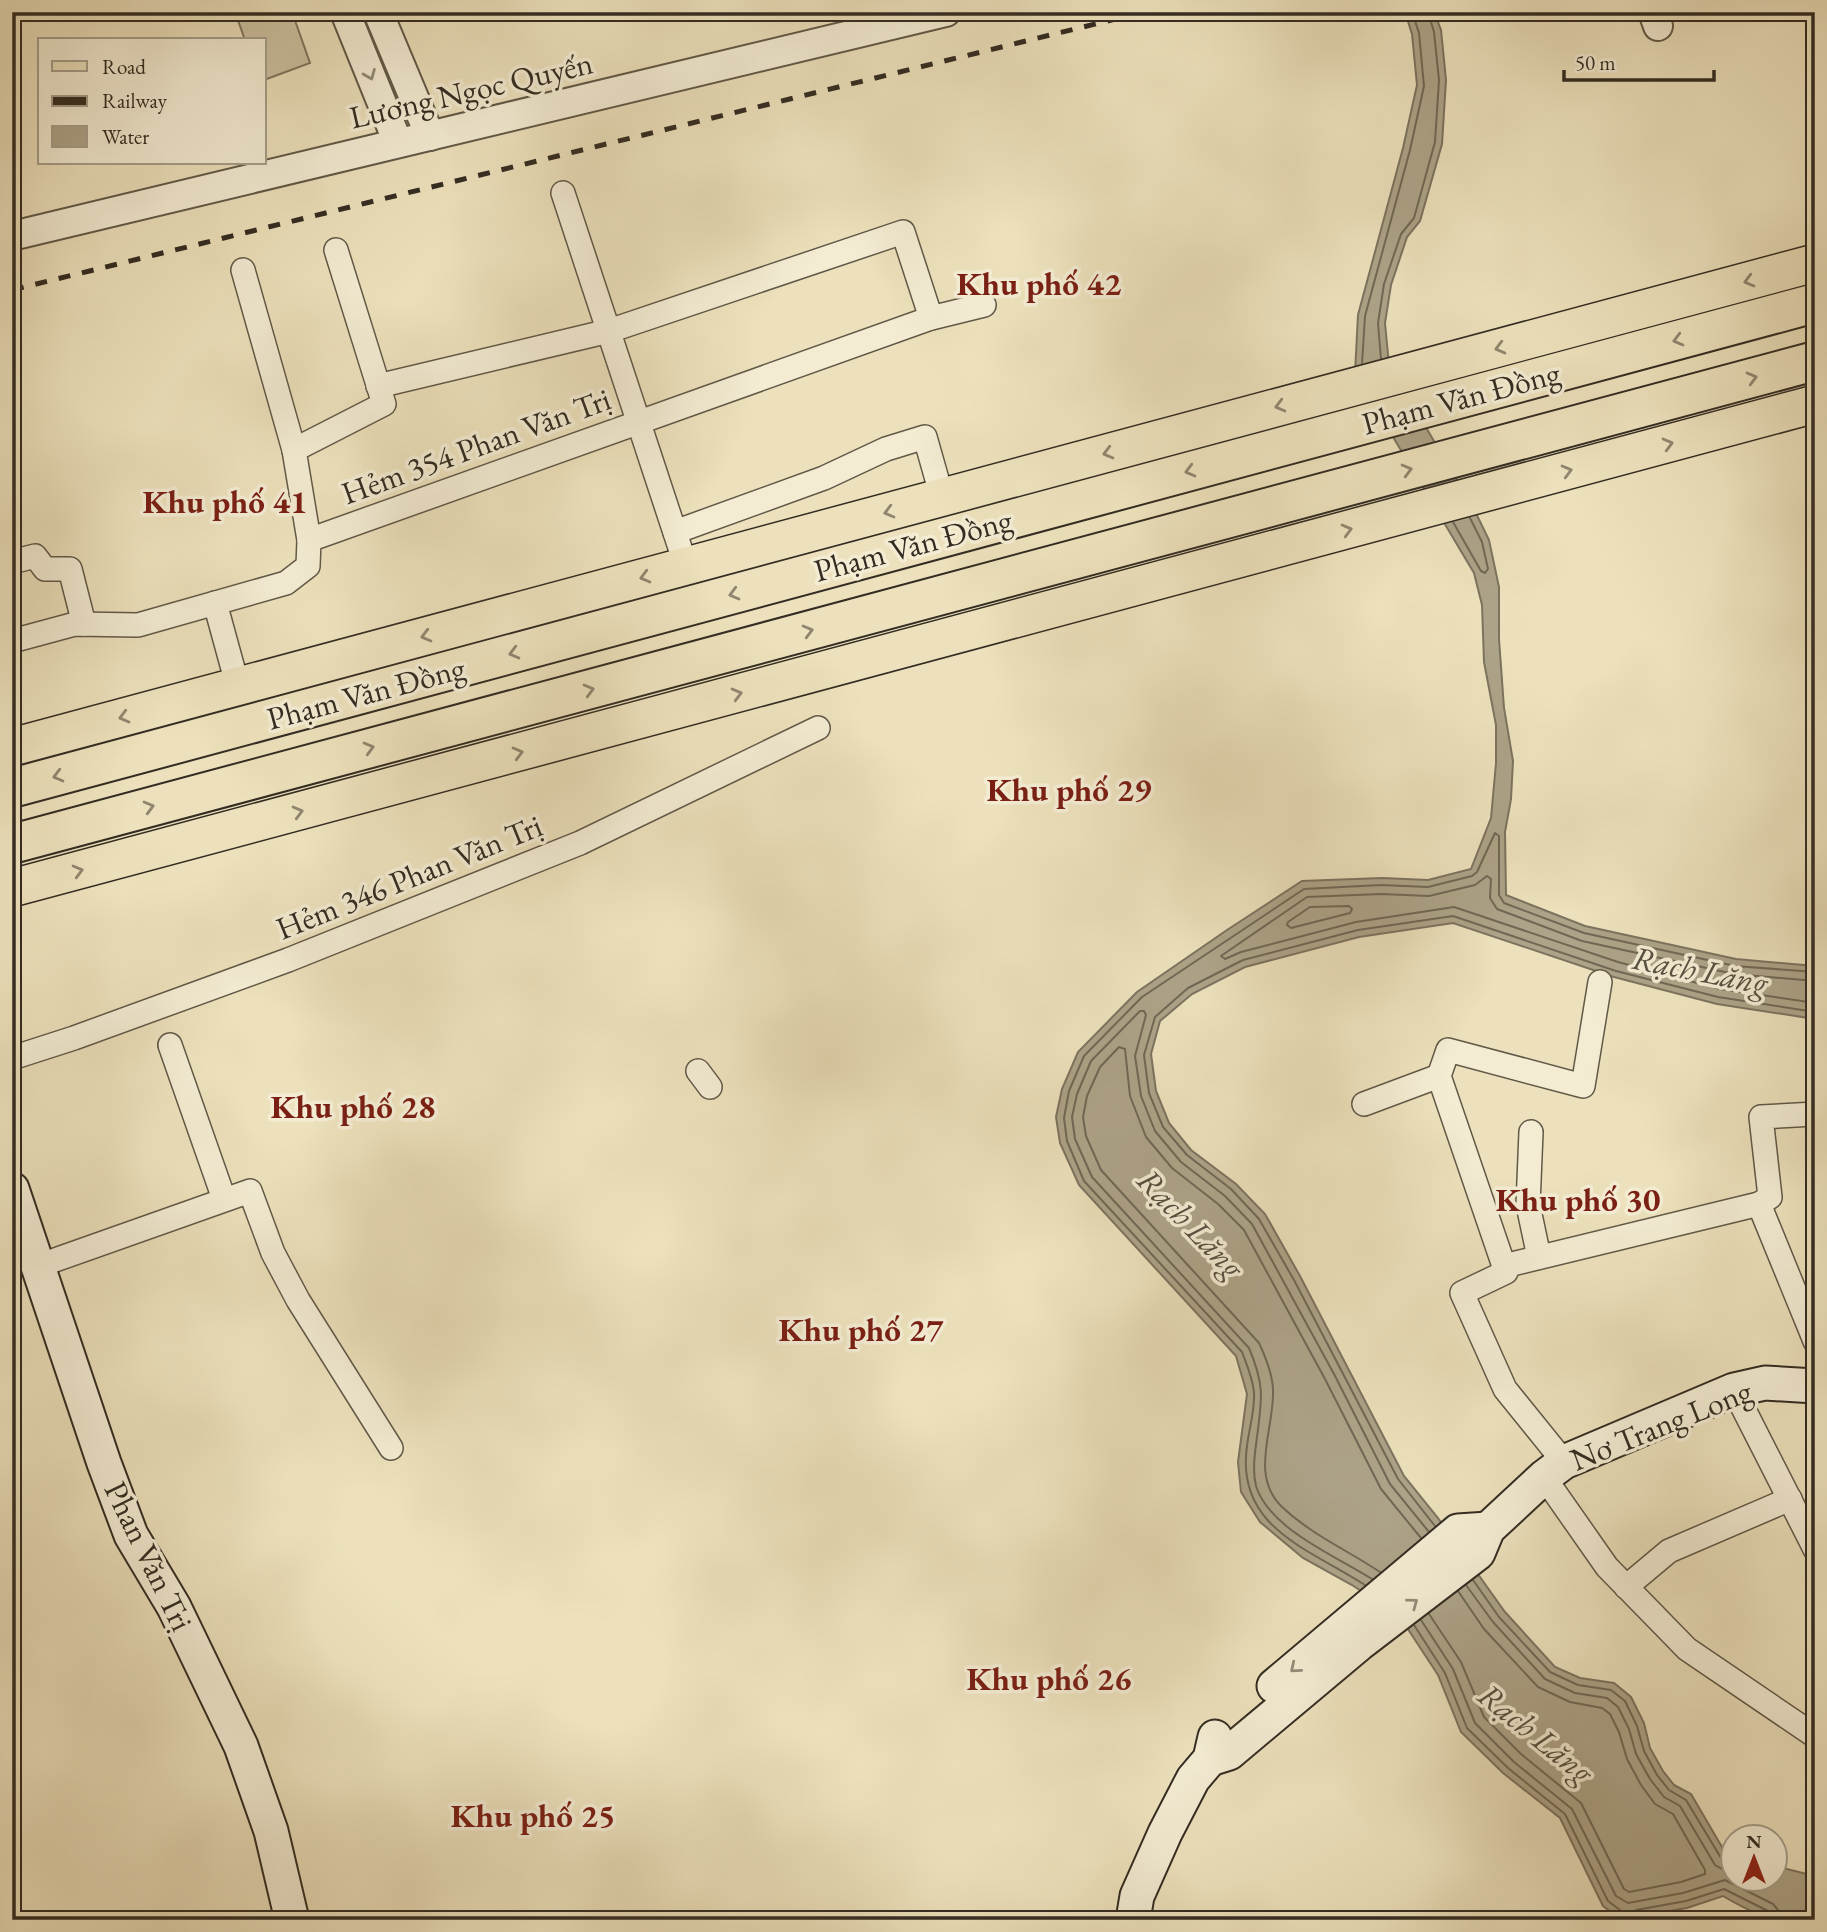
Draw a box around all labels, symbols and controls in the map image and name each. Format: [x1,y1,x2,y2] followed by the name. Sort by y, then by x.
[38,38,266,164] legend
[1564,38,1715,82] scale bar
[345,42,597,138] street label: Lương Ngọc Quyến
[1575,49,1616,76] text: 50 m
[102,53,146,80] text: Road
[362,69,376,81] one-way arrow
[102,87,168,114] text: Railway
[102,123,149,150] text: Water
[956,262,1122,305] district label: Khu phố 42
[1743,273,1755,287] one-way arrow
[1672,332,1684,346] one-way arrow
[1494,339,1506,354] one-way arrow
[1357,351,1566,445] street label: Phạm Văn Đồng
[1746,372,1758,386] one-way arrow
[336,378,617,514] street label: Hẻm 354 Phan Văn Trị
[1275,398,1287,413] one-way arrow
[1662,438,1674,452] one-way arrow
[1103,444,1115,459] one-way arrow
[1184,463,1196,477] one-way arrow
[1401,464,1413,479] one-way arrow
[1561,465,1573,479] one-way arrow
[142,480,308,523] district label: Khu phố 41
[809,498,1018,592] street label: Phạm Văn Đồng
[883,504,895,518] one-way arrow
[1341,524,1353,538] one-way arrow
[639,569,651,583] one-way arrow
[728,586,740,600] one-way arrow
[802,625,814,639] one-way arrow
[420,628,432,642] one-way arrow
[508,645,520,659] one-way arrow
[262,646,471,740] street label: Phạm Văn Đồng
[583,683,595,698] one-way arrow
[731,688,743,702] one-way arrow
[118,709,130,723] one-way arrow
[363,742,375,757] one-way arrow
[511,746,523,761] one-way arrow
[52,768,64,782] one-way arrow
[986,768,1152,811] district label: Khu phố 29
[143,801,155,815] one-way arrow
[270,804,548,950] street label: Hẻm 346 Phan Văn Trị
[292,805,304,820] one-way arrow
[72,864,84,879] one-way arrow
[1629,936,1773,1004] water label: Rạch Lăng
[270,1085,436,1128] district label: Khu phố 28
[1128,1159,1255,1288] water label: Rạch Lăng
[1495,1178,1661,1221] district label: Khu phố 30
[778,1308,944,1351] district label: Khu phố 27
[1564,1369,1759,1480] street label: Nơ Trang Long
[95,1474,203,1638] street label: Phan Văn Trị
[1406,1598,1418,1611] one-way arrow
[966,1657,1132,1700] district label: Khu phố 26
[1291,1660,1304,1672] one-way arrow
[1469,1673,1604,1794] water label: Rạch Lăng
[450,1794,616,1837] district label: Khu phố 25
[1718,1824,1788,1894] north arrow
[1746,1829,1762,1854] text: N

